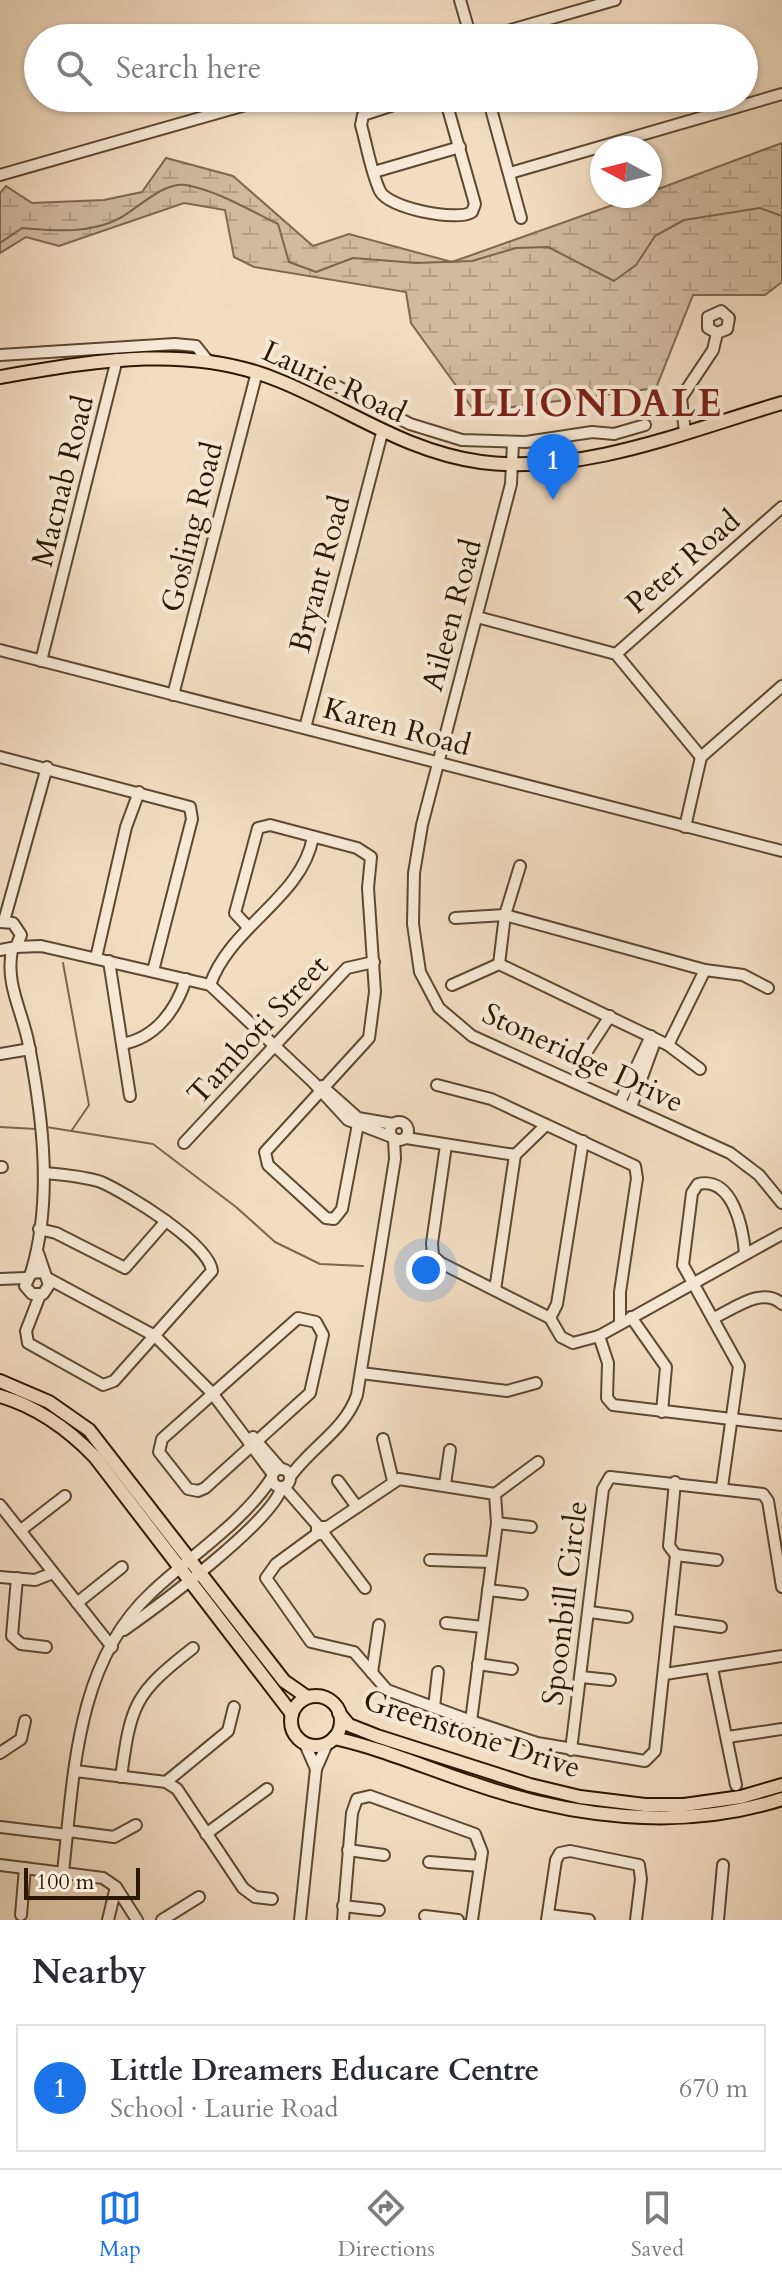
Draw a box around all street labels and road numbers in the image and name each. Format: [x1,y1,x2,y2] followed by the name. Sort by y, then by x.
[255,331,413,433] street label: Laurie Road
[22,391,104,571] street label: Macnab Road
[151,438,233,616] street label: Gosling Road
[279,491,361,657] street label: Bryant Road
[617,501,749,623] street label: Peter Road
[412,534,492,696] street label: Aileen Road
[319,688,475,766] street label: Karen Road
[178,946,338,1114] street label: Tamboti Street
[476,993,690,1123] street label: Stoneridge Drive
[532,1498,598,1708] street label: Spoonbill Circle
[358,1680,586,1788] street label: Greenstone Drive

